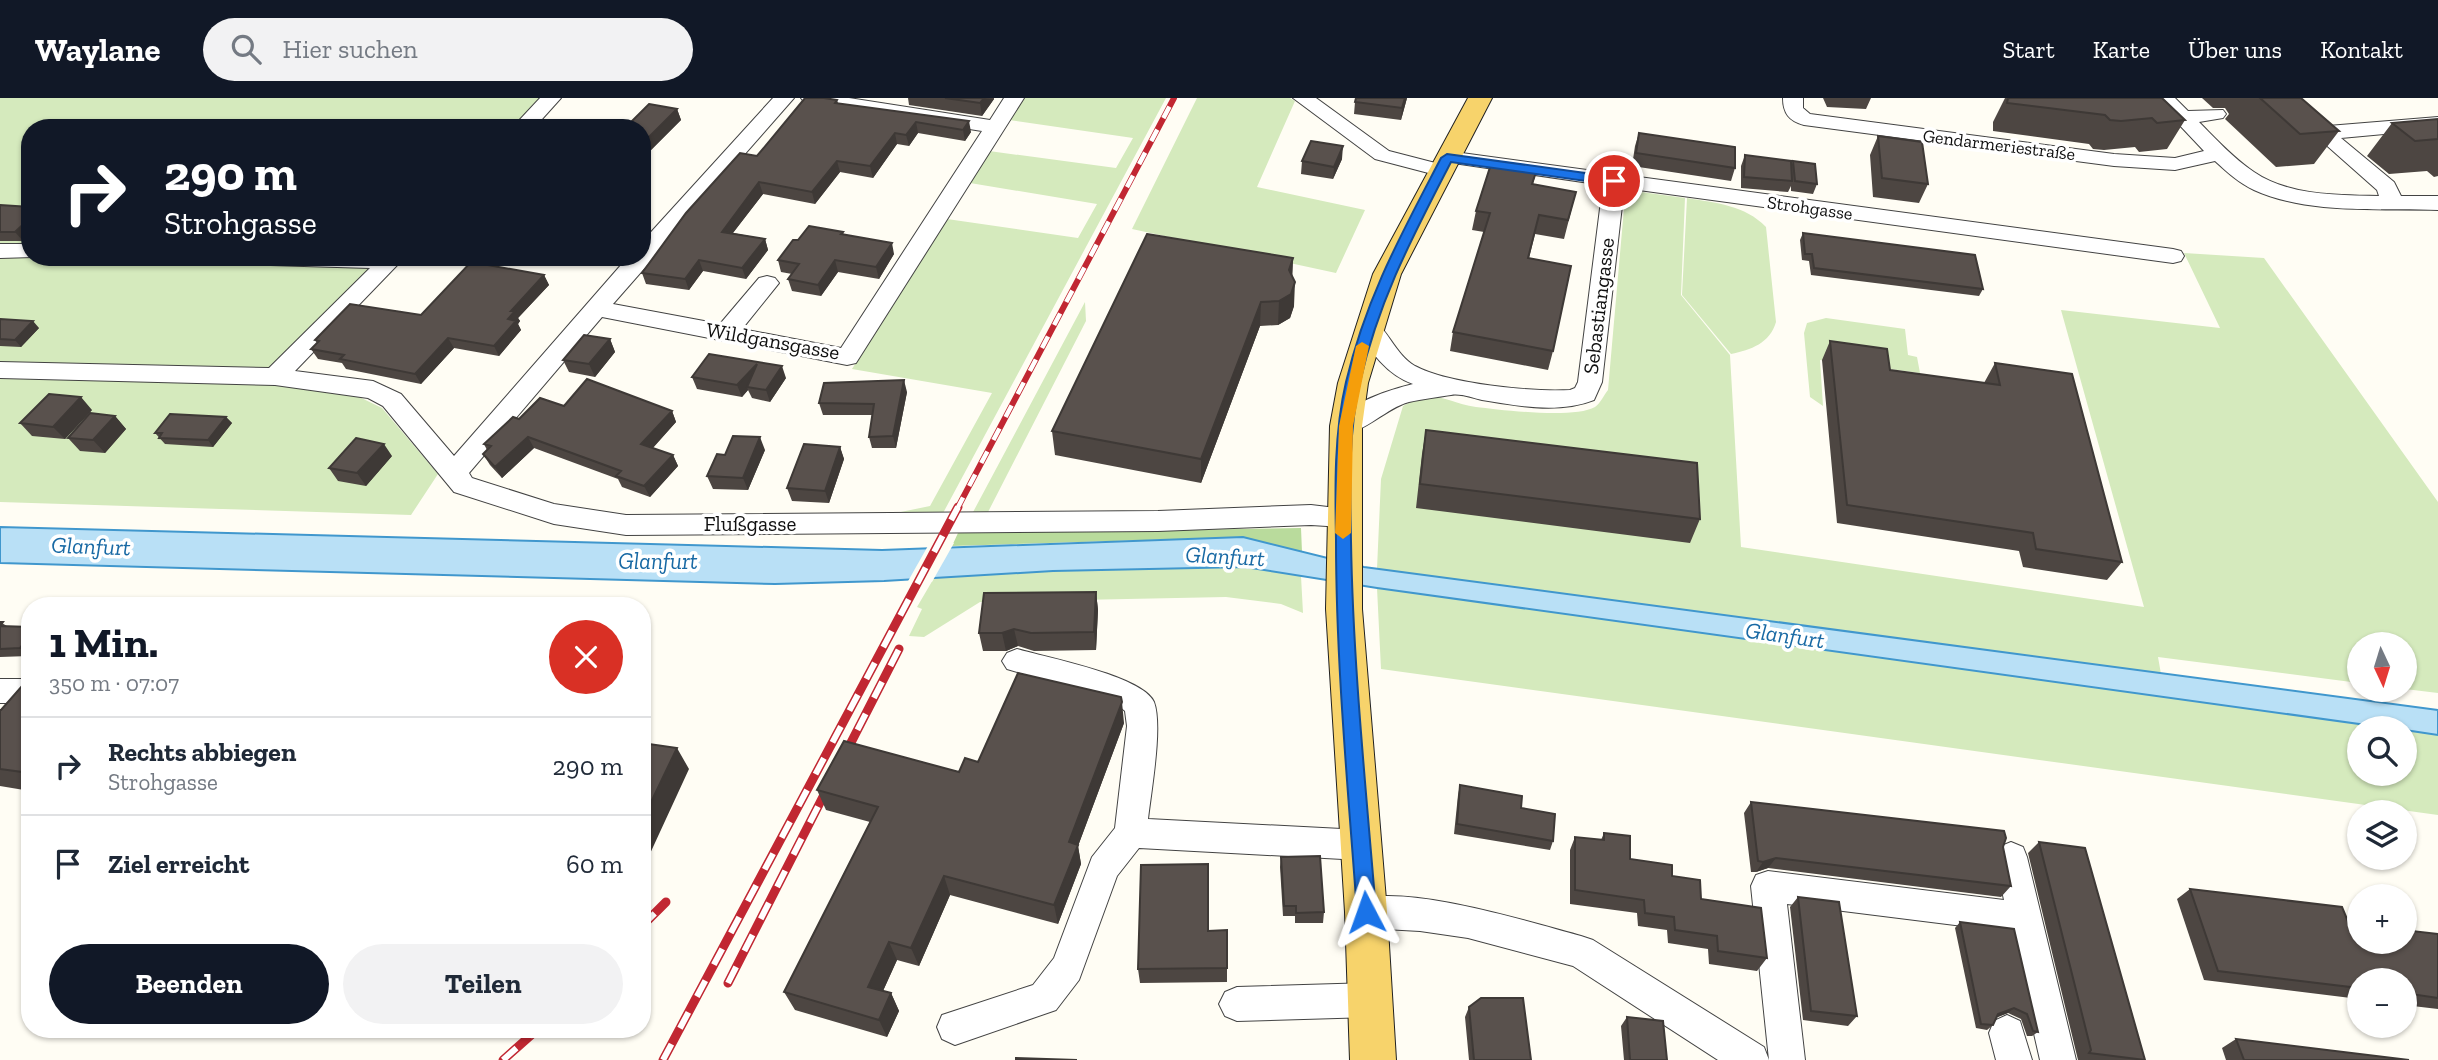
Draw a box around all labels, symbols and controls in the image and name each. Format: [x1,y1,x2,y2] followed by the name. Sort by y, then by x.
[203,18,693,81] search box
[35,30,161,69] text: Waylane
[227,30,265,68] icon: search
[283,33,418,65] text: Hier suchen
[2002,35,2055,64] text: Start
[2093,35,2150,64] text: Karte
[2188,35,2282,64] text: Über uns
[2320,35,2403,64] text: Kontakt
[1922,125,2076,165] street label: Gendarmeriestraße
[164,144,297,203] text: 290 m
[49,147,140,238] icon: right
[1584,151,1644,211] pin
[1595,162,1633,200] icon: arrive
[1766,191,1854,225] street label: Strohgasse
[164,204,317,242] text: Strohgasse
[1578,236,1619,376] street label: Sebastiangasse
[704,316,842,365] street label: Wildgansgasse
[704,511,796,536] street label: Flußgasse
[51,531,131,561] water label: Glanfurt
[1185,540,1266,572] water label: Glanfurt
[618,547,698,575] water label: Glanfurt
[1744,616,1826,654] water label: Glanfurt
[49,617,158,668] text: 1 Min.
[549,620,623,694] button: close
[2347,632,2417,702] north arrow
[2347,632,2417,1038] map controls
[49,669,179,697] text: 350 m · 07:07
[2347,716,2417,786] button: search
[108,736,296,768] text: Rechts abbiegen
[49,747,87,785] icon: right
[552,750,623,782] text: 290 m
[108,768,218,796] text: Strohgasse
[2347,800,2417,870] button: layers
[49,845,87,883] icon: arrive
[108,848,249,880] text: Ziel erreicht
[566,848,623,880] text: 60 m
[1329,875,1403,949] position arrow
[2347,884,2417,954] button: +
[49,944,329,1024] button: Beenden
[343,944,623,1024] button: Teilen
[2347,968,2417,1038] button: −

